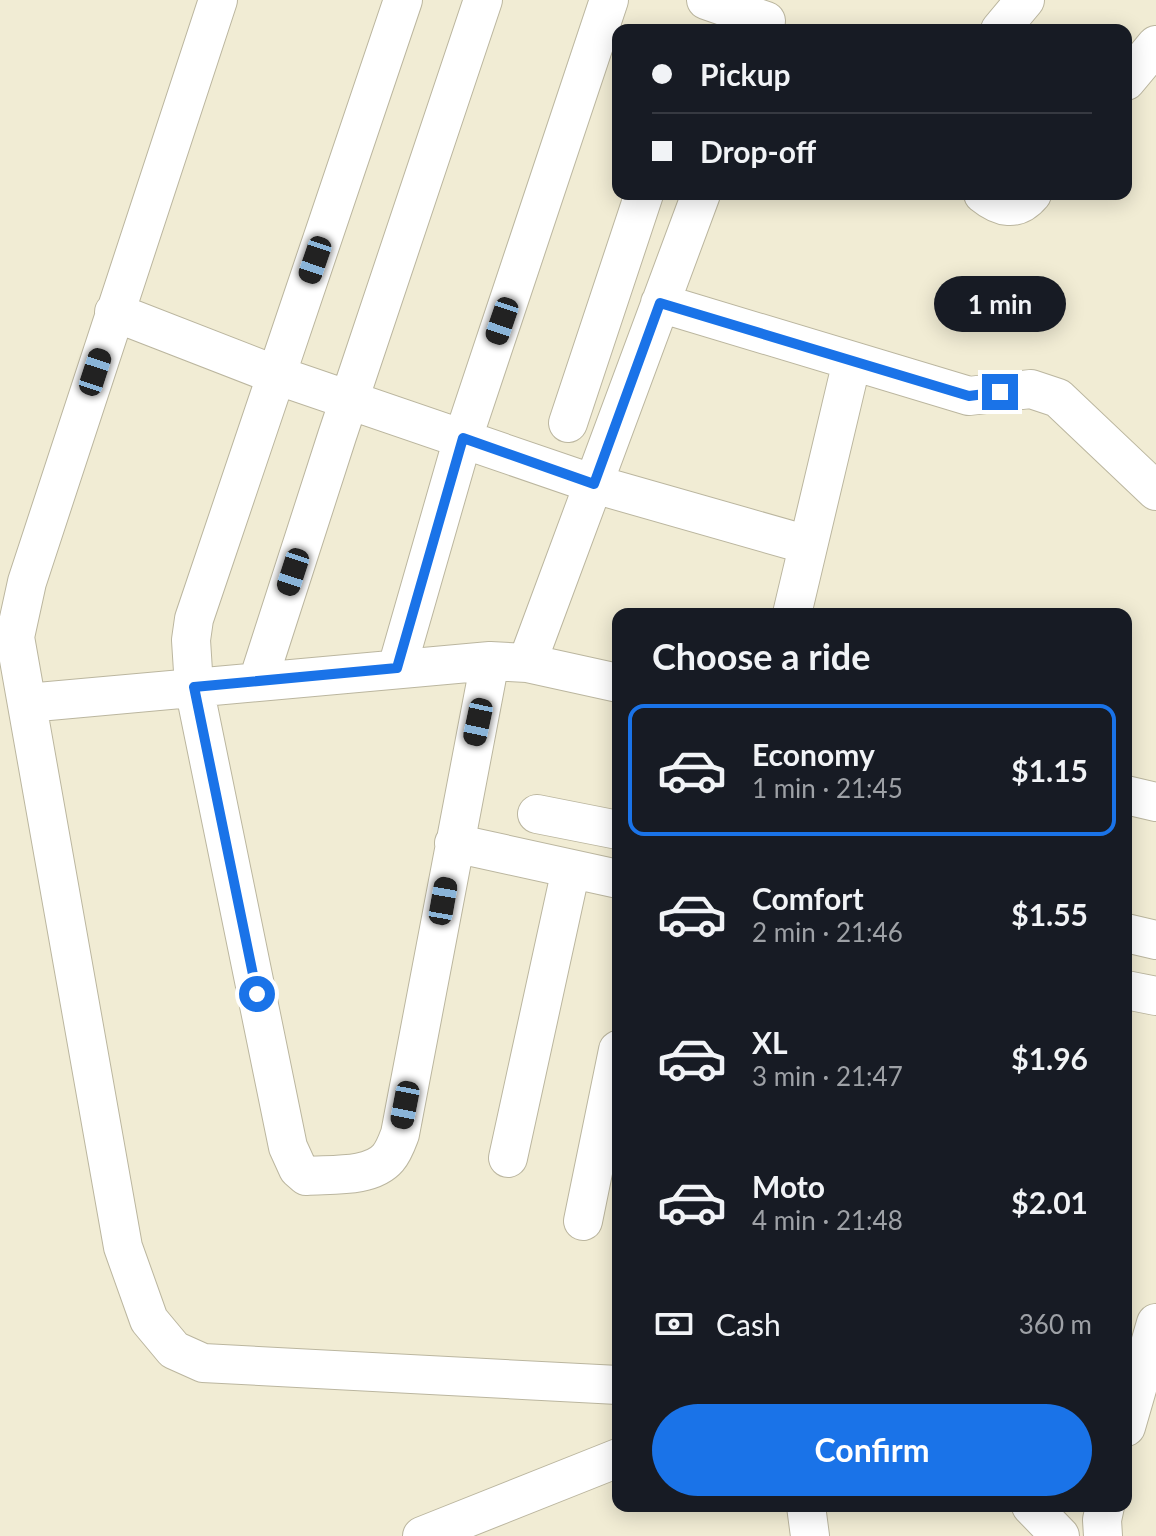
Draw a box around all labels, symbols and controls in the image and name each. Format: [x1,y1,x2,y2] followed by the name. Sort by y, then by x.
[700,56,791,92] text: Pickup
[700,133,816,169] text: Drop-off
[296,233,334,287] car
[934,276,1066,332] callout: 1 min
[968,288,1032,320] text: 1 min
[483,294,521,348] car
[76,345,114,399] car
[982,374,1018,410] route end
[274,545,312,599] car
[652,634,871,678] text: Choose a ride
[461,696,495,748] car
[656,734,728,806] icon: car
[752,736,875,772] text: Economy
[1011,752,1088,788] text: $1.15
[752,772,903,804] text: 1 min · 21:45
[427,875,459,927] car
[656,878,728,950] icon: car
[752,880,864,916] text: Comfort
[1011,896,1088,932] text: $1.55
[752,916,903,948] text: 2 min · 21:46
[239,976,275,1012] route start
[656,1022,728,1094] icon: car
[752,1024,788,1060] text: XL
[1011,1040,1088,1076] text: $1.96
[752,1060,903,1092] text: 3 min · 21:47
[389,1079,421,1131] car
[656,1166,728,1238] icon: car
[752,1168,825,1204] text: Moto
[1011,1184,1088,1220] text: $2.01
[752,1204,903,1236] text: 4 min · 21:48
[652,1302,696,1346] icon: cash
[716,1306,781,1342] text: Cash
[1019,1308,1092,1340] text: 360 m
[652,1404,1092,1496] button: Confirm

